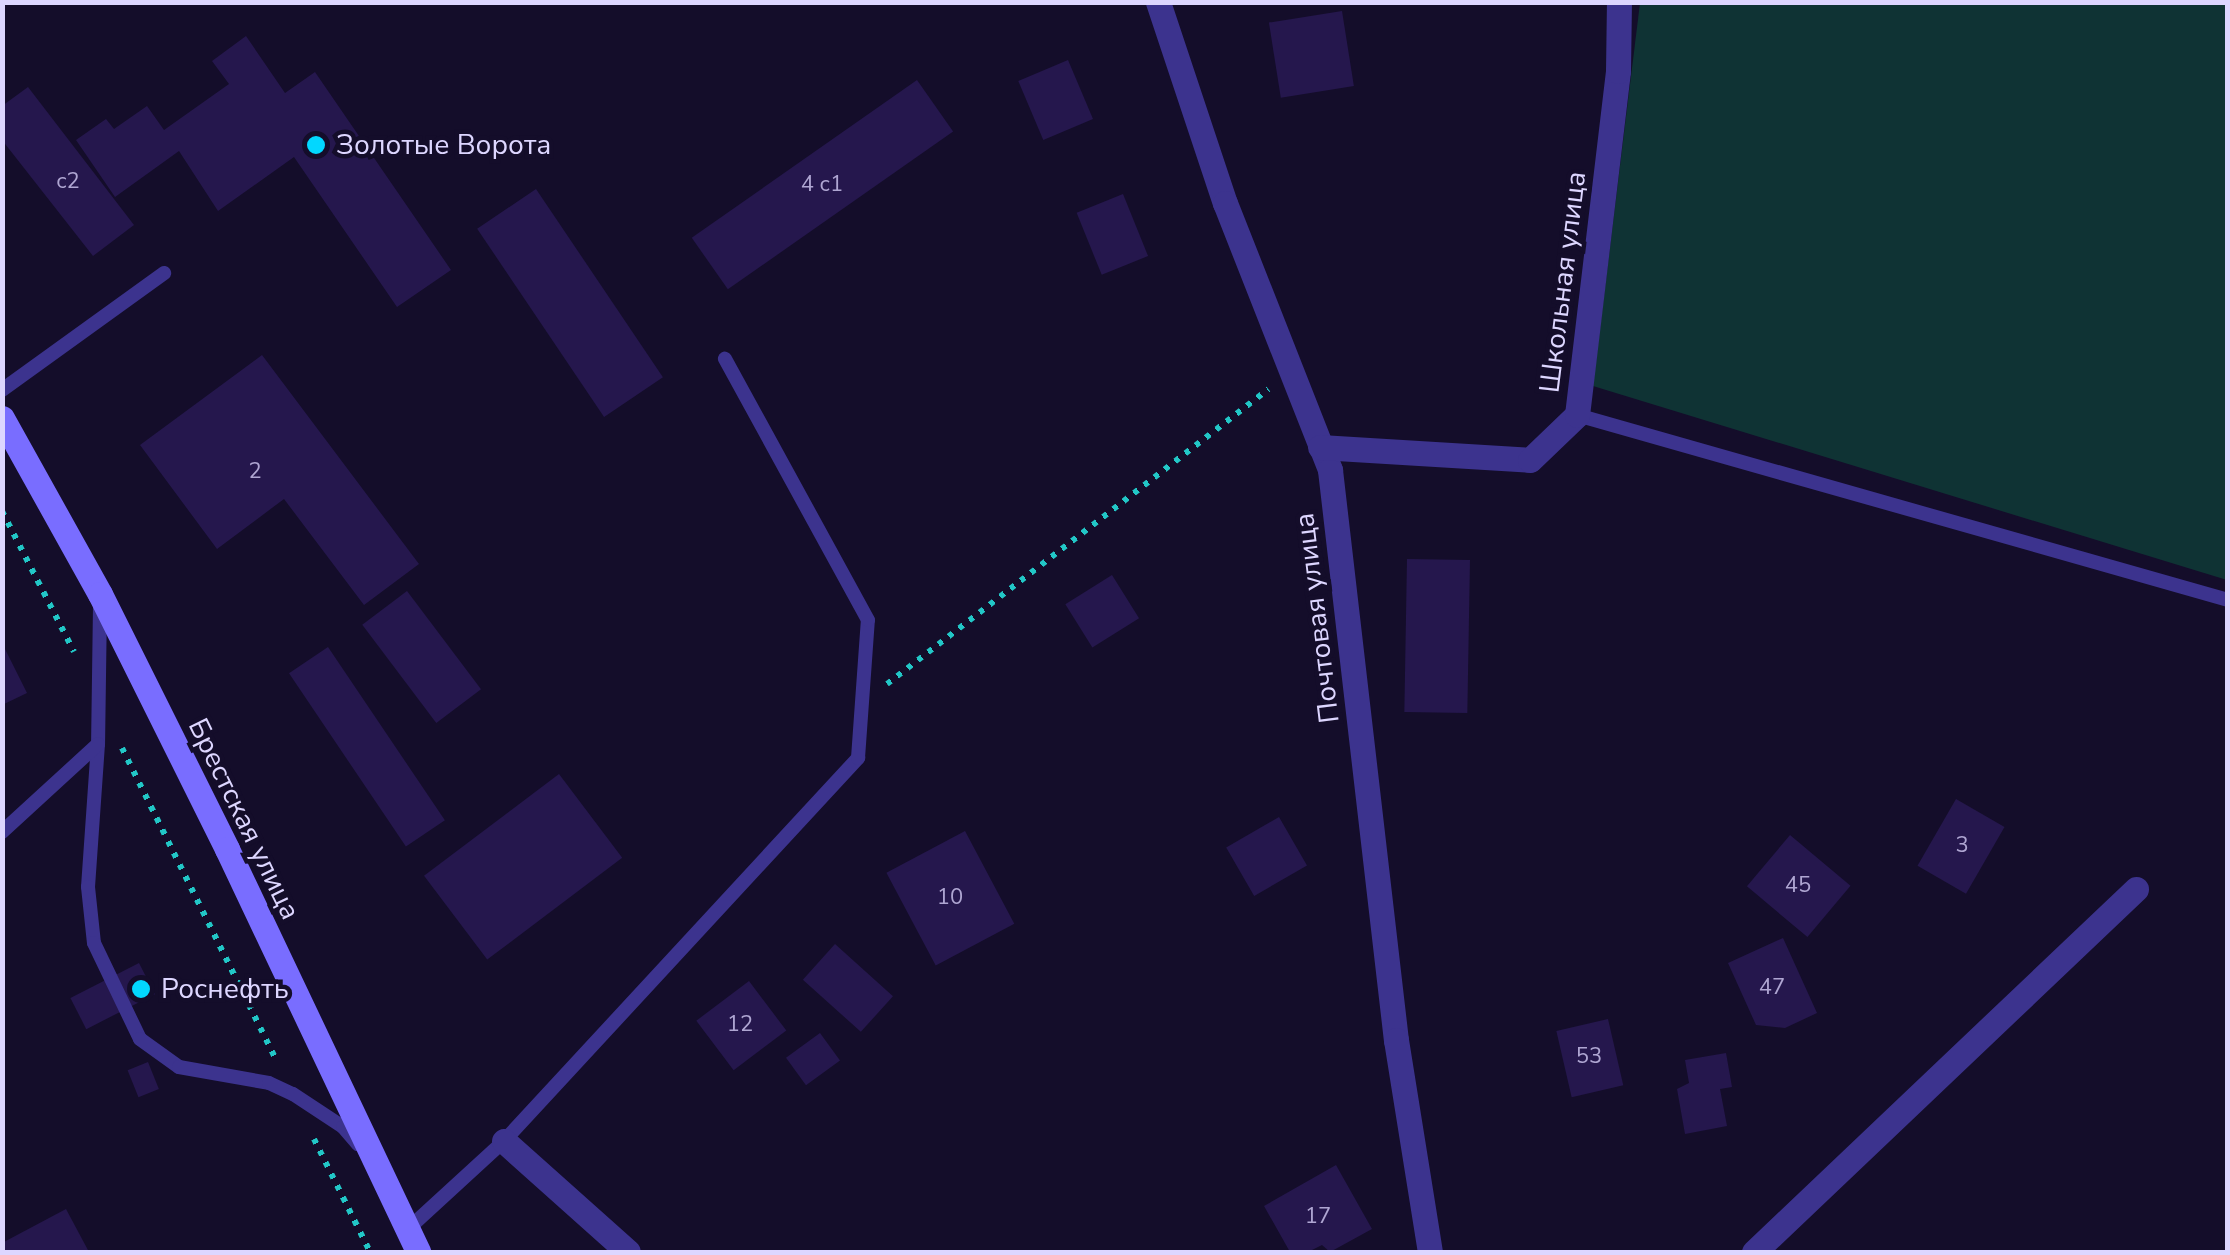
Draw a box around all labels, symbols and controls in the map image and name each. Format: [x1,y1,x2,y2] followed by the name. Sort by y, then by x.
[336,128,551,162] place label: Золотые Ворота
[305,134,327,156] marker: Золотые Ворота
[56,169,80,195] house number: с2
[1533,169,1593,395] street label: Школьная улица
[801,172,843,198] house number: 4 с1
[248,459,262,485] house number: 2
[1287,511,1347,725] street label: Почтовая улица
[181,713,307,925] street label: Брестская улица
[1955,833,1969,859] house number: 3
[1785,873,1811,899] house number: 45
[937,885,963,911] house number: 10
[161,972,289,1006] place label: Роснефть
[1759,975,1785,1001] house number: 47
[130,978,152,1000] marker: Роснефть
[727,1012,753,1038] house number: 12
[1576,1044,1602,1070] house number: 53
[1305,1204,1331,1230] house number: 17

